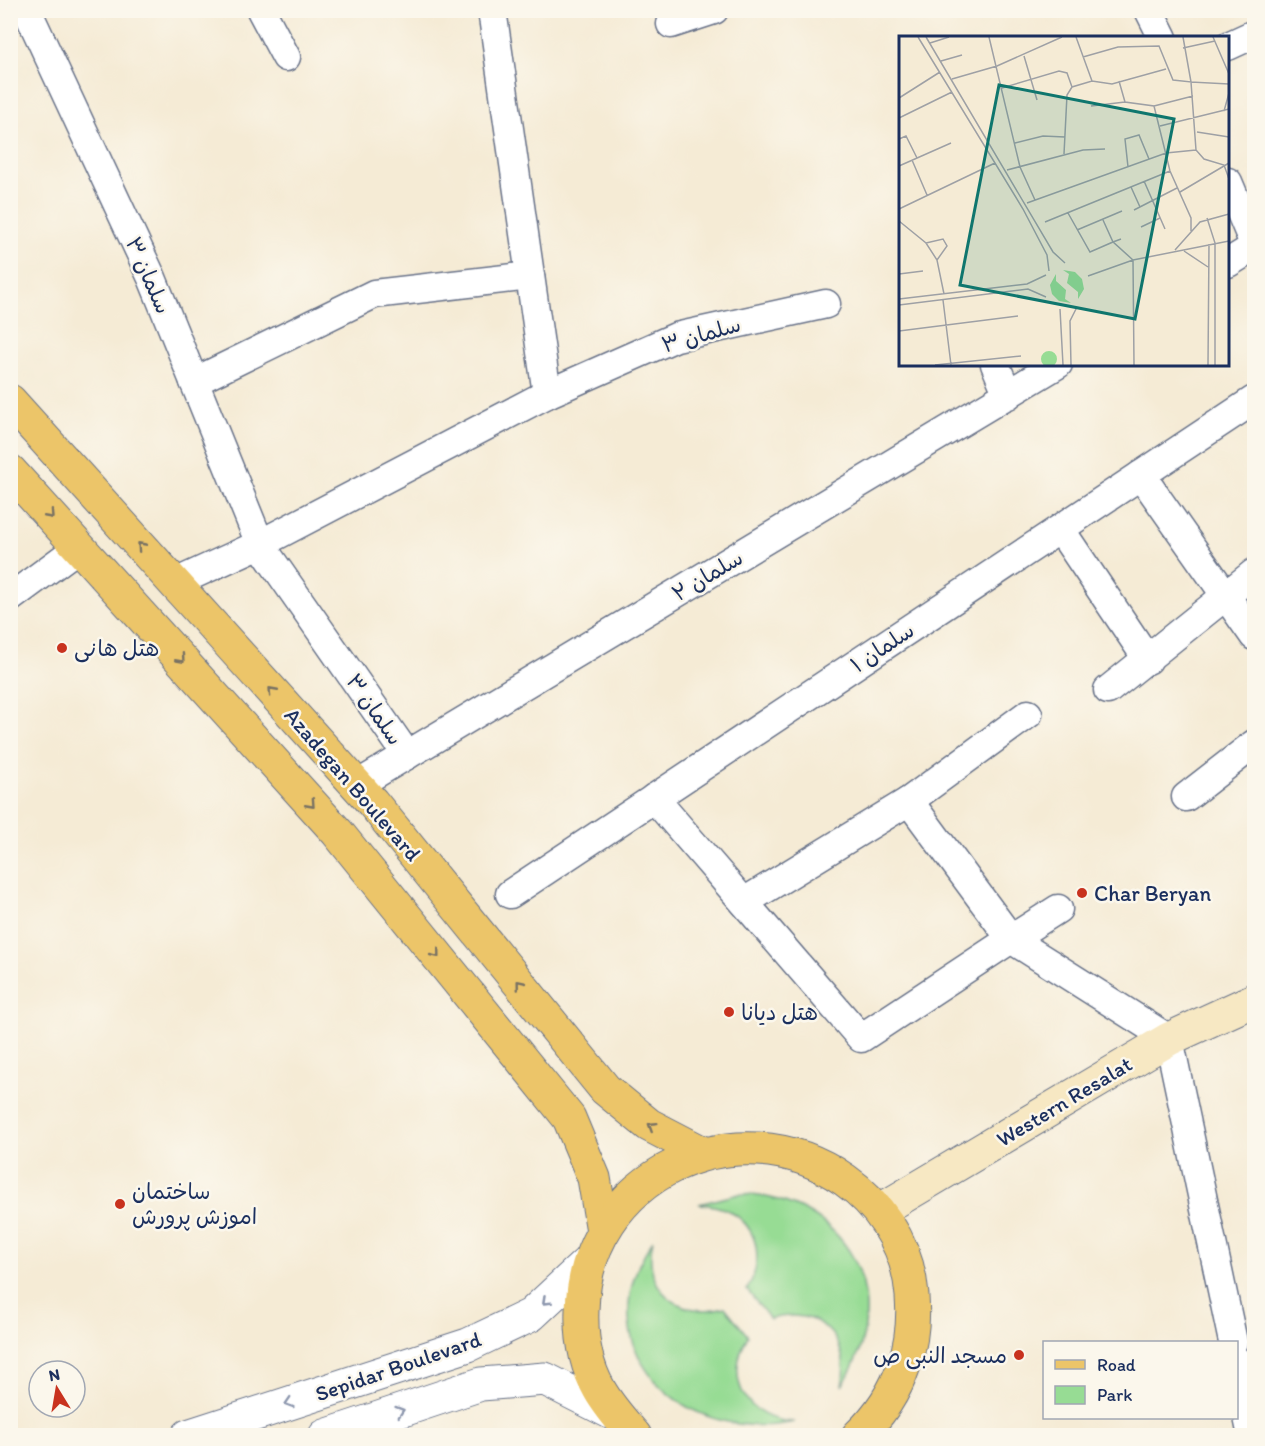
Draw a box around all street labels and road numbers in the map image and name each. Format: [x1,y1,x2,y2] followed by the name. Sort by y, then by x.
[120,233,177,318] street label: سلمان ۳
[658,310,744,359] street label: سلمان ۳
[667,544,748,607] street label: سلمان ۲
[845,616,919,678] street label: سلمان ۱
[340,668,409,750] street label: سلمان ۳
[279,702,427,867] street label: Azadegan Boulevard
[991,1050,1137,1153] street label: Western Resalat
[312,1325,485,1408] street label: Sepidar Boulevard

